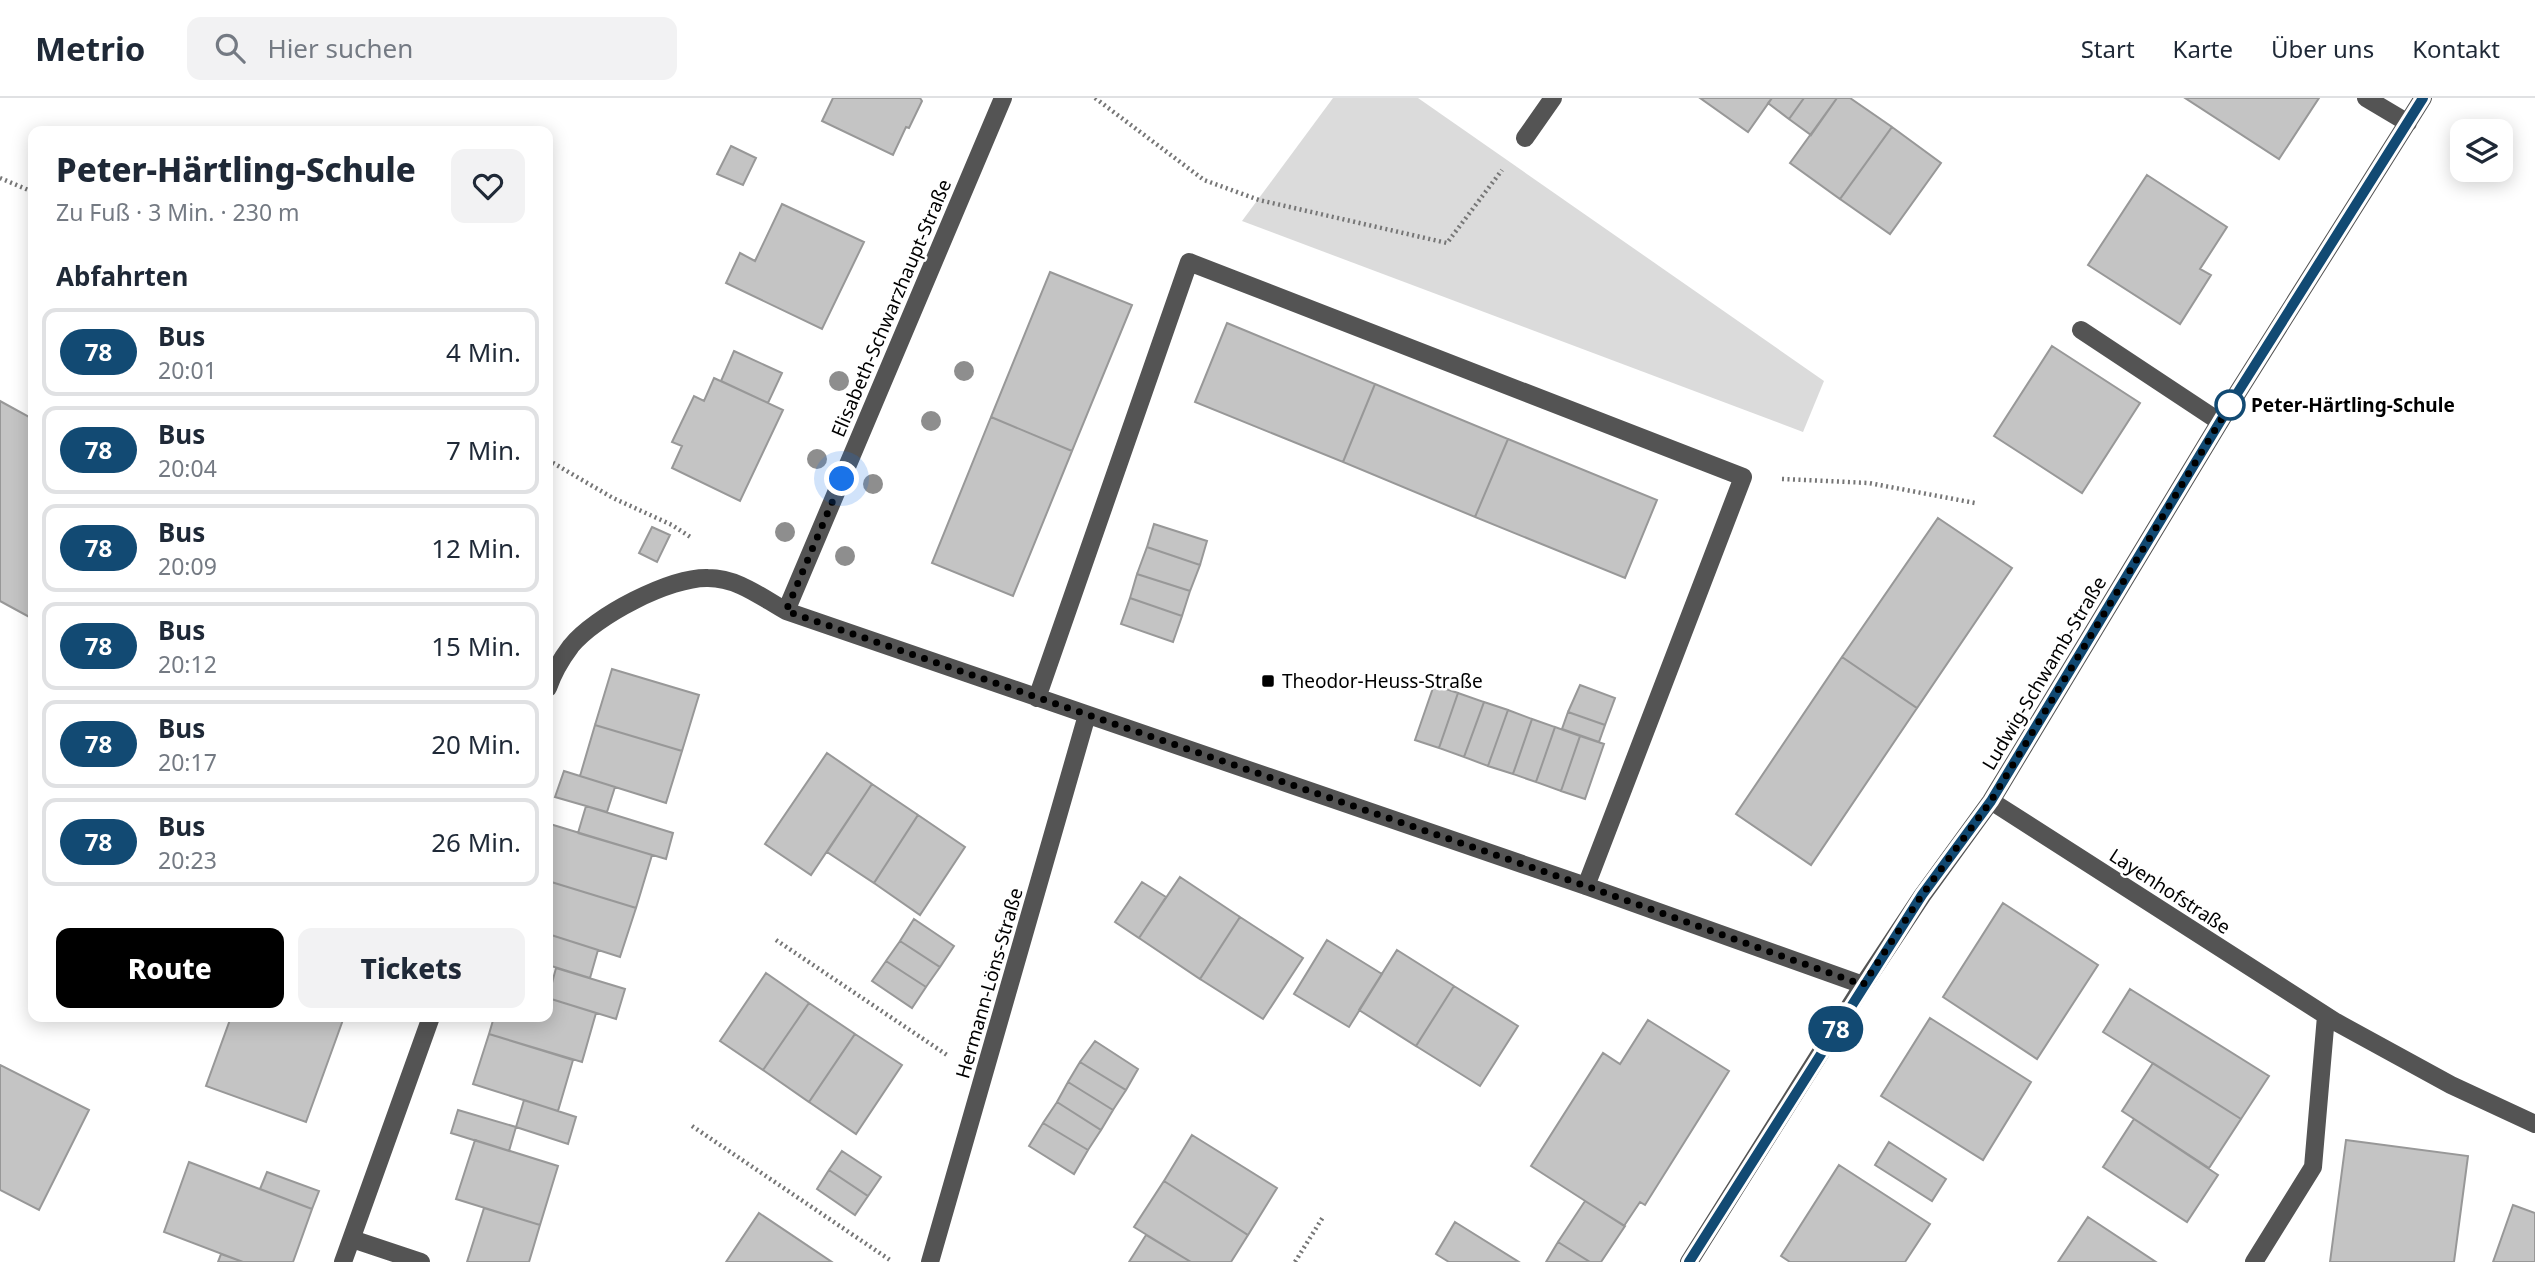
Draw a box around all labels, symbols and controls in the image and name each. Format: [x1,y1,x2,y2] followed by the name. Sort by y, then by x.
[187,17,677,80] search box
[35,26,145,71] text: Metrio
[211,29,249,67] icon: search
[267,30,413,66] text: Hier suchen
[2081,32,2135,65] text: Start
[2173,32,2233,65] text: Karte
[2271,32,2374,65] text: Über uns
[2412,32,2500,65] text: Kontakt
[2450,119,2513,182] map controls
[2450,119,2513,182] button: layers
[56,147,416,192] text: Peter-Härtling-Schule
[451,149,525,223] button: heart
[825,175,957,441] street label: Elisabeth-Schwarzhaupt-Straße
[56,196,300,228] text: Zu Fuß · 3 Min. · 230 m
[56,258,188,294] text: Abfahrten
[158,318,205,354] text: Bus
[446,334,521,370] text: 4 Min.
[85,335,112,368] text: 78
[158,354,217,386] text: 20:01
[2215,390,2245,420] marker: Peter-Härtling-Schule
[2251,392,2455,418] place label: Peter-Härtling-Schule
[158,416,205,452] text: Bus
[446,432,521,468] text: 7 Min.
[85,433,112,466] text: 78
[158,452,217,484] text: 20:04
[824,461,859,496] your location
[158,514,205,550] text: Bus
[431,530,521,566] text: 12 Min.
[85,531,112,564] text: 78
[158,550,217,582] text: 20:09
[1976,571,2112,775] street label: Ludwig-Schwamb-Straße
[158,612,205,648] text: Bus
[431,628,521,664] text: 15 Min.
[85,629,112,662] text: 78
[158,648,217,680] text: 20:12
[1282,668,1483,694] place label: Theodor-Heuss-Straße
[1260,673,1276,689] marker: Theodor-Heuss-Straße
[158,710,205,746] text: Bus
[431,726,521,762] text: 20 Min.
[85,727,112,760] text: 78
[158,746,217,778] text: 20:17
[158,808,205,844] text: Bus
[431,824,521,860] text: 26 Min.
[85,825,112,858] text: 78
[2104,842,2236,940] street label: Layenhofstraße
[158,844,217,876] text: 20:23
[949,885,1029,1081] street label: Hermann-Löns-Straße
[56,928,284,1008] button: Route
[298,928,525,1008] button: Tickets
[1804,1006,1868,1052] line badge: 78
[1822,1012,1850,1045] text: 78

